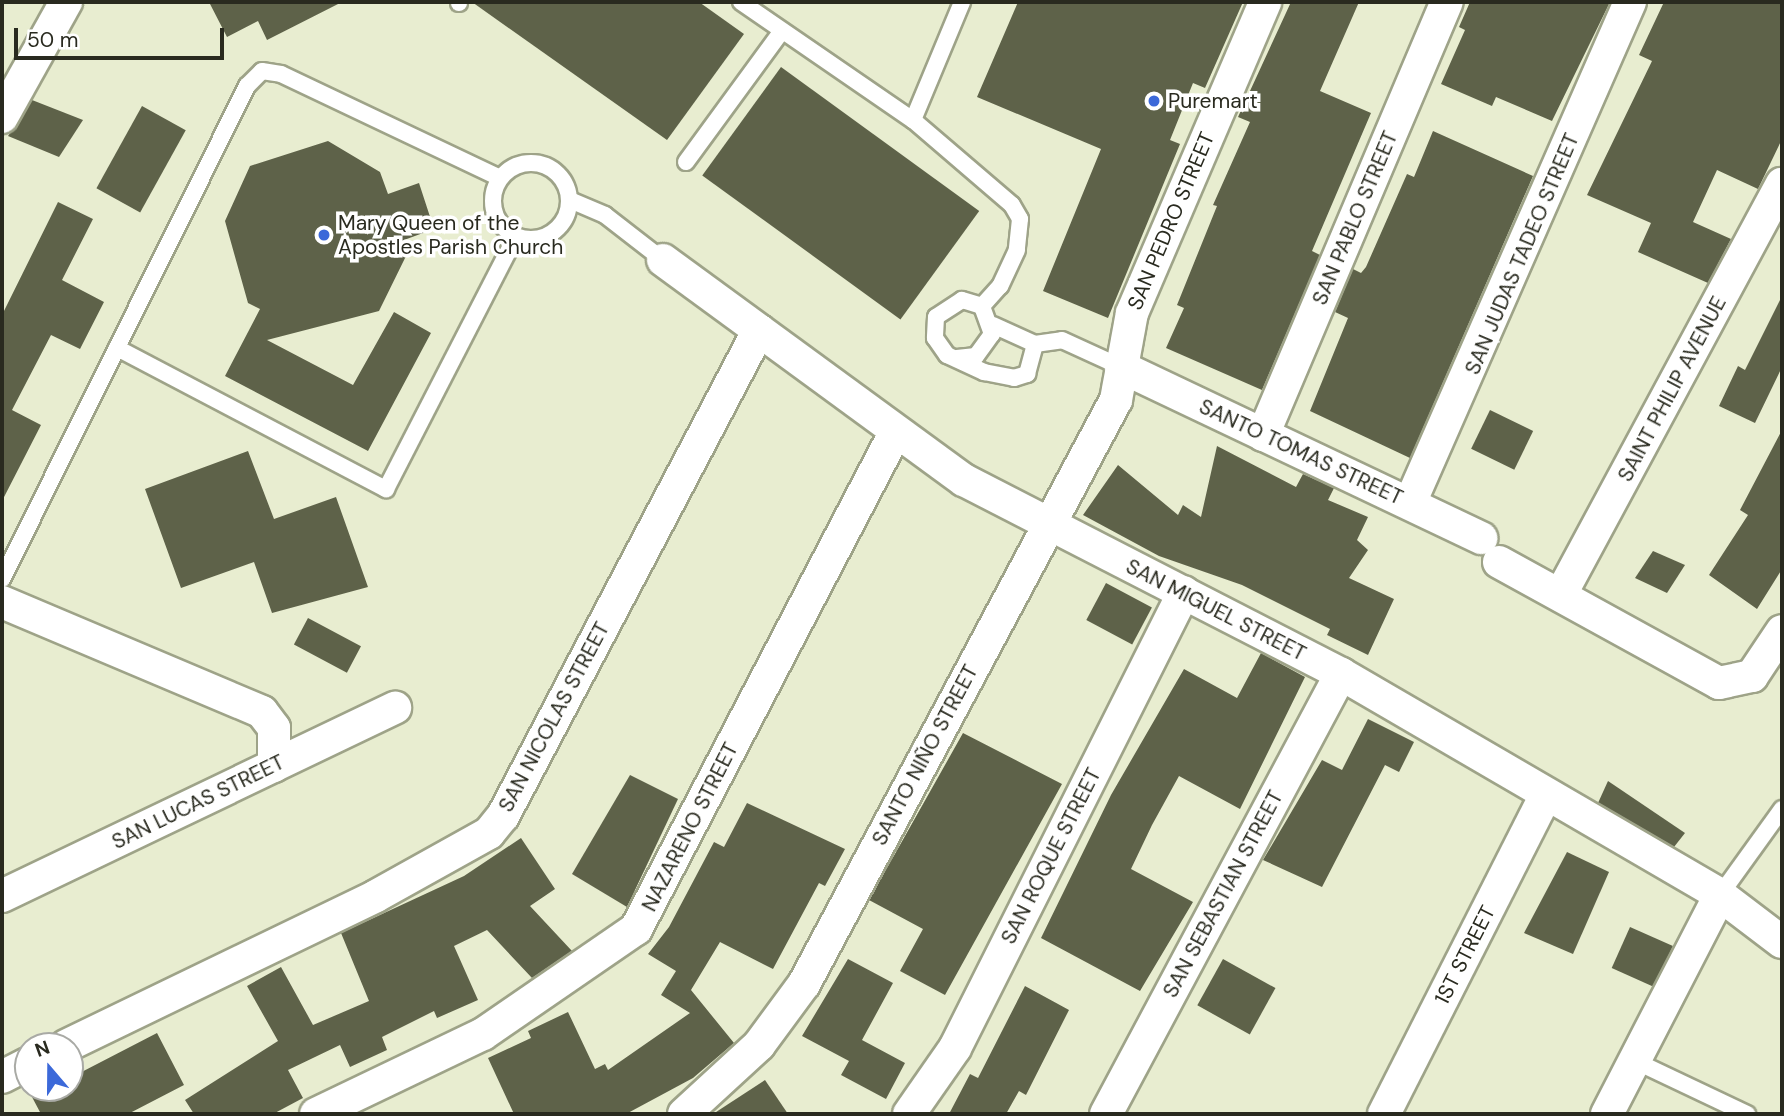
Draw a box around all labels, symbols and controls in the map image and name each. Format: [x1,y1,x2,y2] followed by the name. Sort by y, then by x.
[18,14,228,58] scale bar
[27,26,78,54] text: 50 m
[1168,88,1258,114] place label: Puremart
[1146,93,1162,109] marker: Puremart
[1307,127,1403,309] street label: SAN PABLO STREET
[1122,128,1220,314] street label: SAN PEDRO STREET
[1460,130,1584,378] street label: SAN JUDAS TADEO STREET
[338,210,563,260] place label: Mary Queen of the Apostles Parish Church
[316,227,332,243] marker: Mary Queen of the Apostles Parish Church
[1613,292,1731,486] street label: SAINT PHILIP AVENUE
[1195,394,1407,510] street label: SANTO TOMAS STREET
[1122,554,1310,666] street label: SAN MIGUEL STREET
[493,618,615,816] street label: SAN NICOLAS STREET
[867,660,983,850] street label: SANTO NIÑO STREET
[637,738,743,916] street label: NAZARENO STREET
[108,749,288,855] street label: SAN LUCAS STREET
[996,764,1106,948] street label: SAN ROQUE STREET
[1158,786,1288,1002] street label: SAN SEBASTIAN STREET
[1429,901,1501,1009] street label: 1ST STREET
[14,1032,84,1102] north arrow
[32,1035,53,1063] text: N

